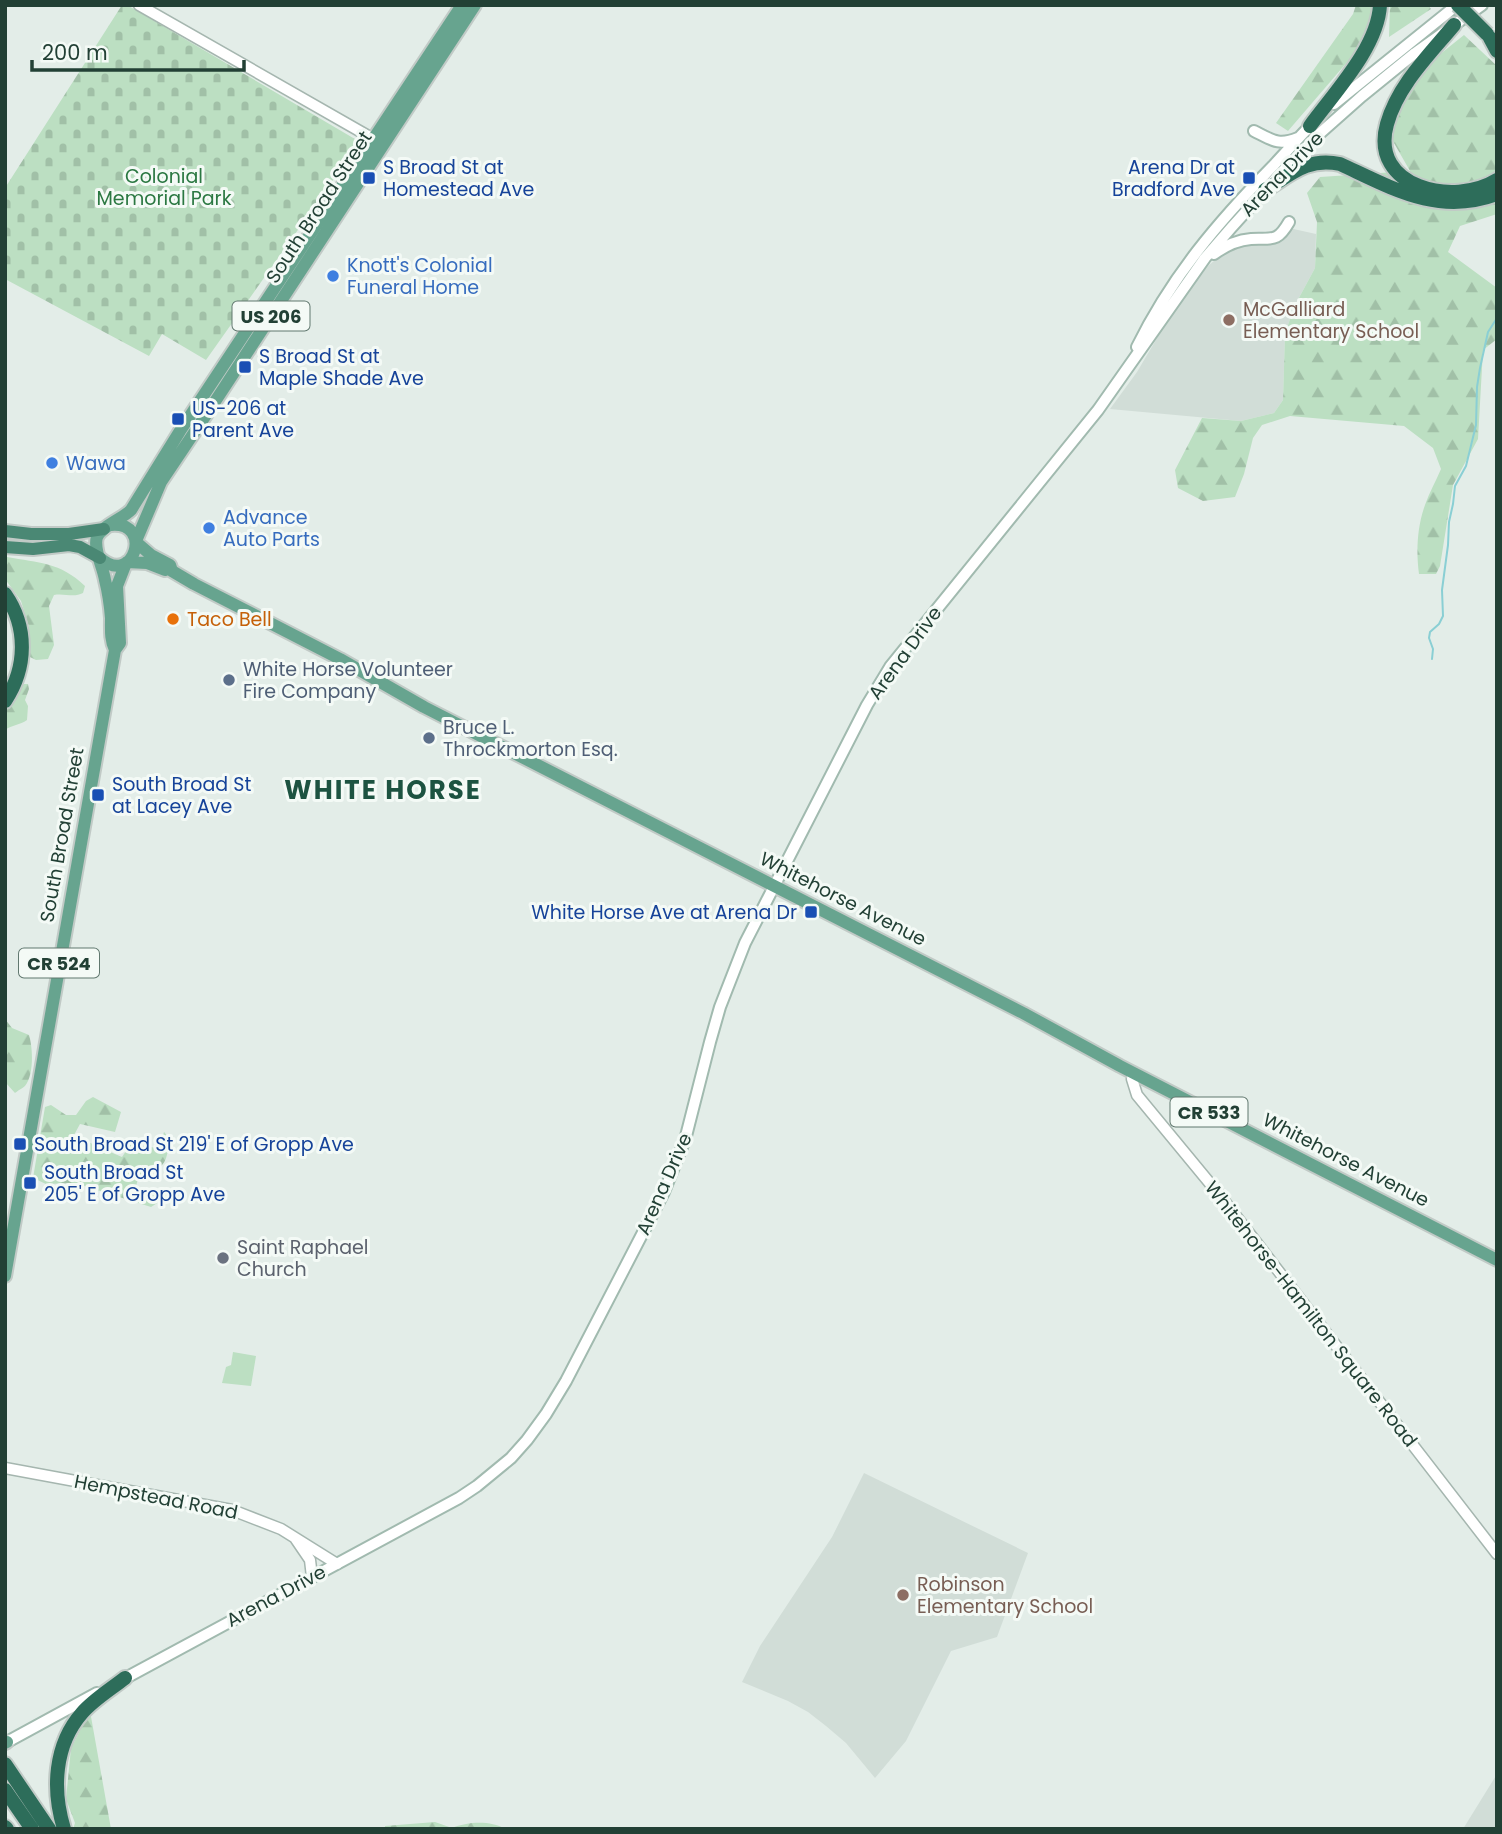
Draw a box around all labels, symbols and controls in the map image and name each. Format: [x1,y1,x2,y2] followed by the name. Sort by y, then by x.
[32,28,243,72] scale bar
[42,38,108,67] text: 200 m
[259,125,379,289] street label: South Broad Street
[1234,125,1330,223] street label: Arena Drive
[383,154,534,203] place label: S Broad St at Homestead Ave
[1112,154,1235,203] place label: Arena Dr at Bradford Ave
[97,163,232,212] park label: Colonial Memorial Park
[361,170,377,186] marker: S Broad St at Homestead Ave
[1241,170,1257,186] marker: Arena Dr at Bradford Ave
[347,252,493,301] place label: Knott's Colonial Funeral Home
[325,268,341,284] marker: Knott's Colonial Funeral Home
[1243,296,1419,345] place label: McGalliard Elementary School
[232,302,310,330] road number: US 206
[1221,312,1237,328] marker: McGalliard Elementary School
[259,343,424,392] place label: S Broad St at Maple Shade Ave
[237,359,253,375] marker: S Broad St at Maple Shade Ave
[192,395,294,444] place label: US-206 at Parent Ave
[170,411,186,427] marker: US-206 at Parent Ave
[66,450,126,477] place label: Wawa
[44,455,60,471] marker: Wawa
[223,504,320,553] place label: Advance Auto Parts
[201,520,217,536] marker: Advance Auto Parts
[862,601,948,705] street label: Arena Drive
[187,606,272,633] place label: Taco Bell
[165,611,181,627] marker: Taco Bell
[243,656,453,705] place label: White Horse Volunteer Fire Company
[221,672,237,688] marker: White Horse Volunteer Fire Company
[443,714,618,763] place label: Bruce L. Throckmorton Esq.
[421,730,437,746] marker: Bruce L. Throckmorton Esq.
[33,745,91,924] street label: South Broad Street
[112,771,251,820] place label: South Broad St at Lacey Ave
[284,772,482,808] district label: WHITE HORSE
[90,787,106,803] marker: South Broad St at Lacey Ave
[755,845,931,953] street label: Whitehorse Avenue
[531,899,797,926] place label: White Horse Ave at Arena Dr
[803,904,819,920] marker: White Horse Ave at Arena Dr
[19,948,99,978] road number: CR 524
[1170,1098,1248,1126] road number: CR 533
[1258,1106,1434,1214] street label: Whitehorse Avenue
[629,1129,699,1239] street label: Arena Drive
[34,1131,354,1158] place label: South Broad St 219' E of Gropp Ave
[12,1136,28,1152] marker: South Broad St 219' E of Gropp Ave
[44,1159,225,1208] place label: South Broad St 205' E of Gropp Ave
[22,1175,38,1191] marker: South Broad St 205' E of Gropp Ave
[1198,1175,1424,1453] street label: Whitehorse-Hamilton Square Road
[237,1234,369,1283] place label: Saint Raphael Church
[215,1250,231,1266] marker: Saint Raphael Church
[72,1468,240,1526] street label: Hempstead Road
[221,1558,331,1634] street label: Arena Drive
[917,1571,1093,1620] place label: Robinson Elementary School
[895,1587,911,1603] marker: Robinson Elementary School

